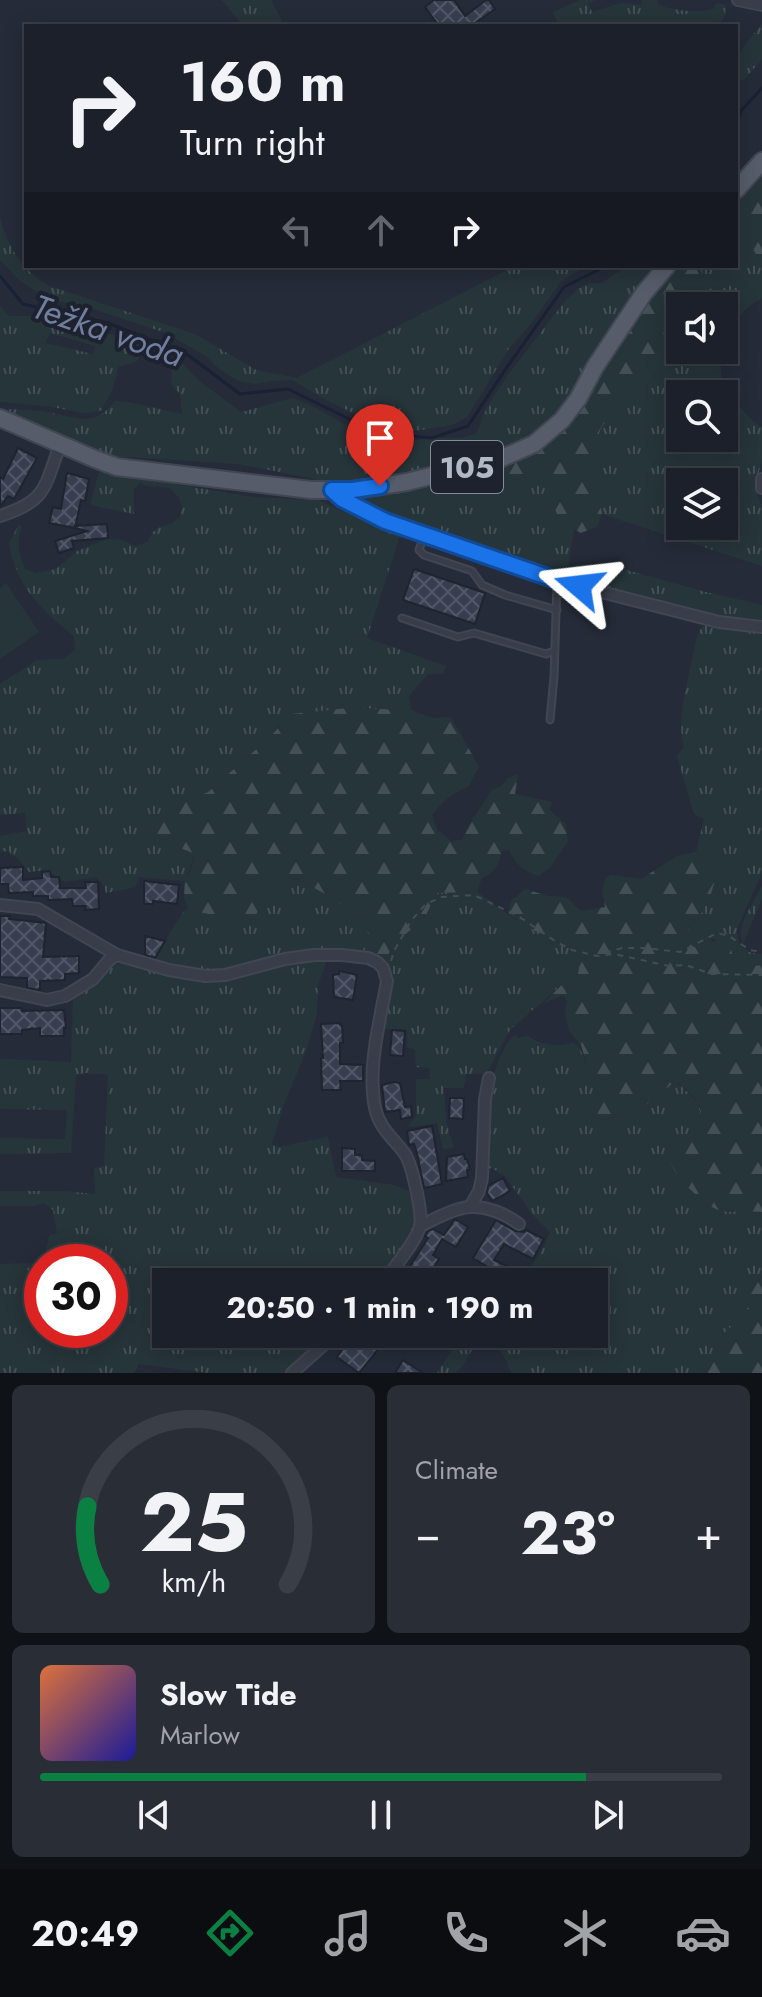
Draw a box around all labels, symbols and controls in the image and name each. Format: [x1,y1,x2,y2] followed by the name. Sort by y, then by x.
[180,41,346,122] text: 160 m
[48,56,152,160] icon: right
[180,116,325,168] text: Turn right
[275,208,319,252] icon: left
[359,208,403,252] icon: ahead
[443,208,487,252] icon: right
[26,282,191,380] water label: Težka voda
[666,292,738,540] map controls
[666,292,738,364] button: sound
[666,380,738,452] button: search
[346,404,414,486] pin
[358,416,402,460] icon: arrive
[431,441,503,493] road number: 105
[666,468,738,540] button: layers
[537,544,621,628] position arrow
[24,1244,128,1348] speed limit sign: 30
[227,1286,533,1329] text: 20:50 · 1 min · 190 m
[415,1451,498,1489] text: Climate
[139,1462,248,1582] text: 25
[521,1490,615,1577] text: 23°
[415,1502,441,1566] text: −
[695,1502,722,1566] text: +
[161,1561,226,1603] text: km/h
[160,1673,297,1716] text: Slow Tide
[160,1716,240,1754] text: Marlow
[132,1793,176,1837] icon: previous
[359,1793,403,1837] icon: pause
[586,1793,630,1837] icon: next
[202,1905,258,1961] icon: directions
[320,1905,376,1961] icon: music
[438,1905,494,1961] icon: phone
[557,1905,613,1961] icon: climate
[675,1905,731,1961] icon: car
[31,1907,139,1959] text: 20:49

